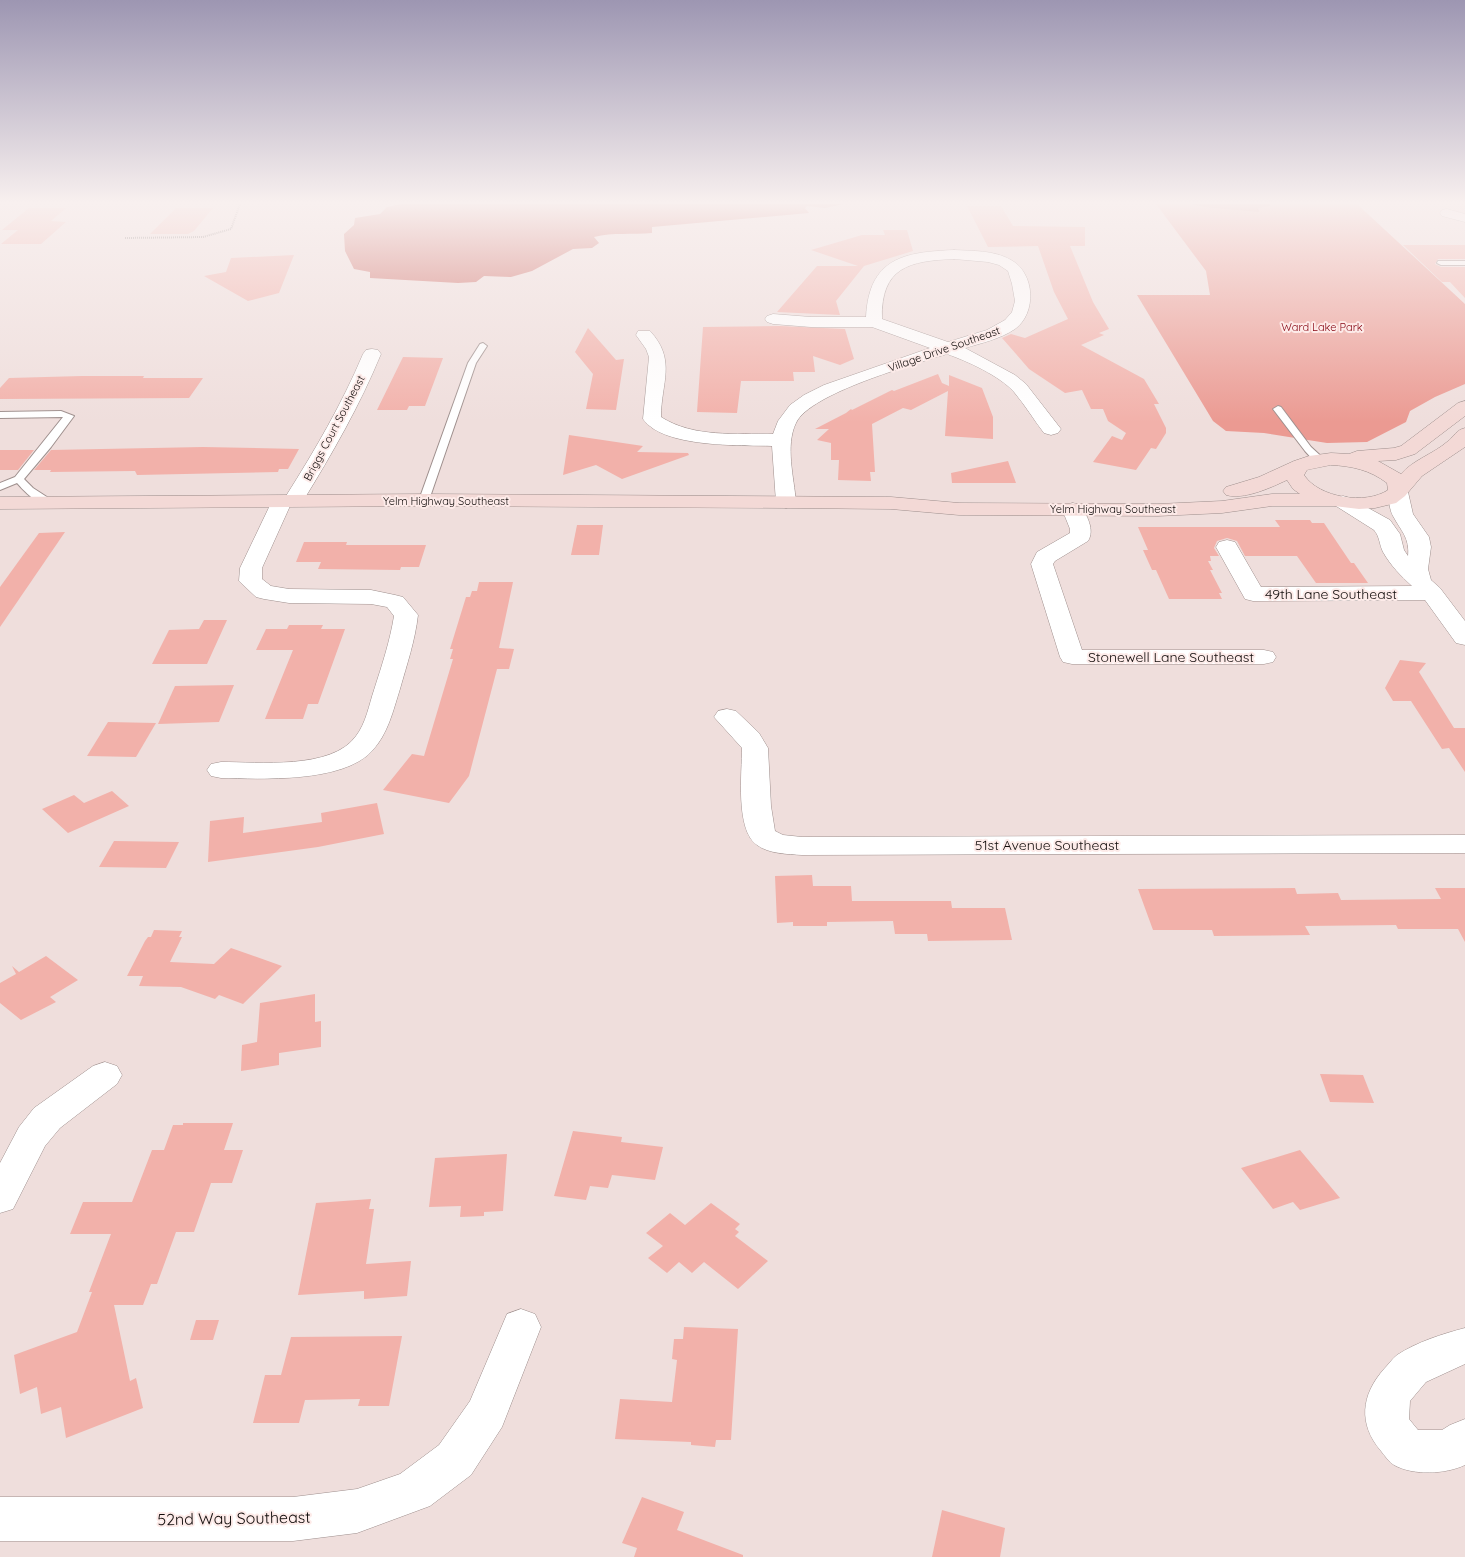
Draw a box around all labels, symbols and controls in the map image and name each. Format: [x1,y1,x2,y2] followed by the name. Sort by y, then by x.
[1281,320,1363,334] park label: Ward Lake Park
[886,323,1002,375] street label: Village Drive Southeast
[300,373,368,483] street label: Briggs Court Southeast
[383,494,509,508] street label: Yelm Highway Southeast
[1050,502,1176,516] street label: Yelm Highway Southeast
[1265,585,1397,603] street label: 49th Lane Southeast
[1088,648,1254,666] street label: Stonewell Lane Southeast
[975,836,1119,854] street label: 51st Avenue Southeast
[157,1507,311,1529] street label: 52nd Way Southeast

